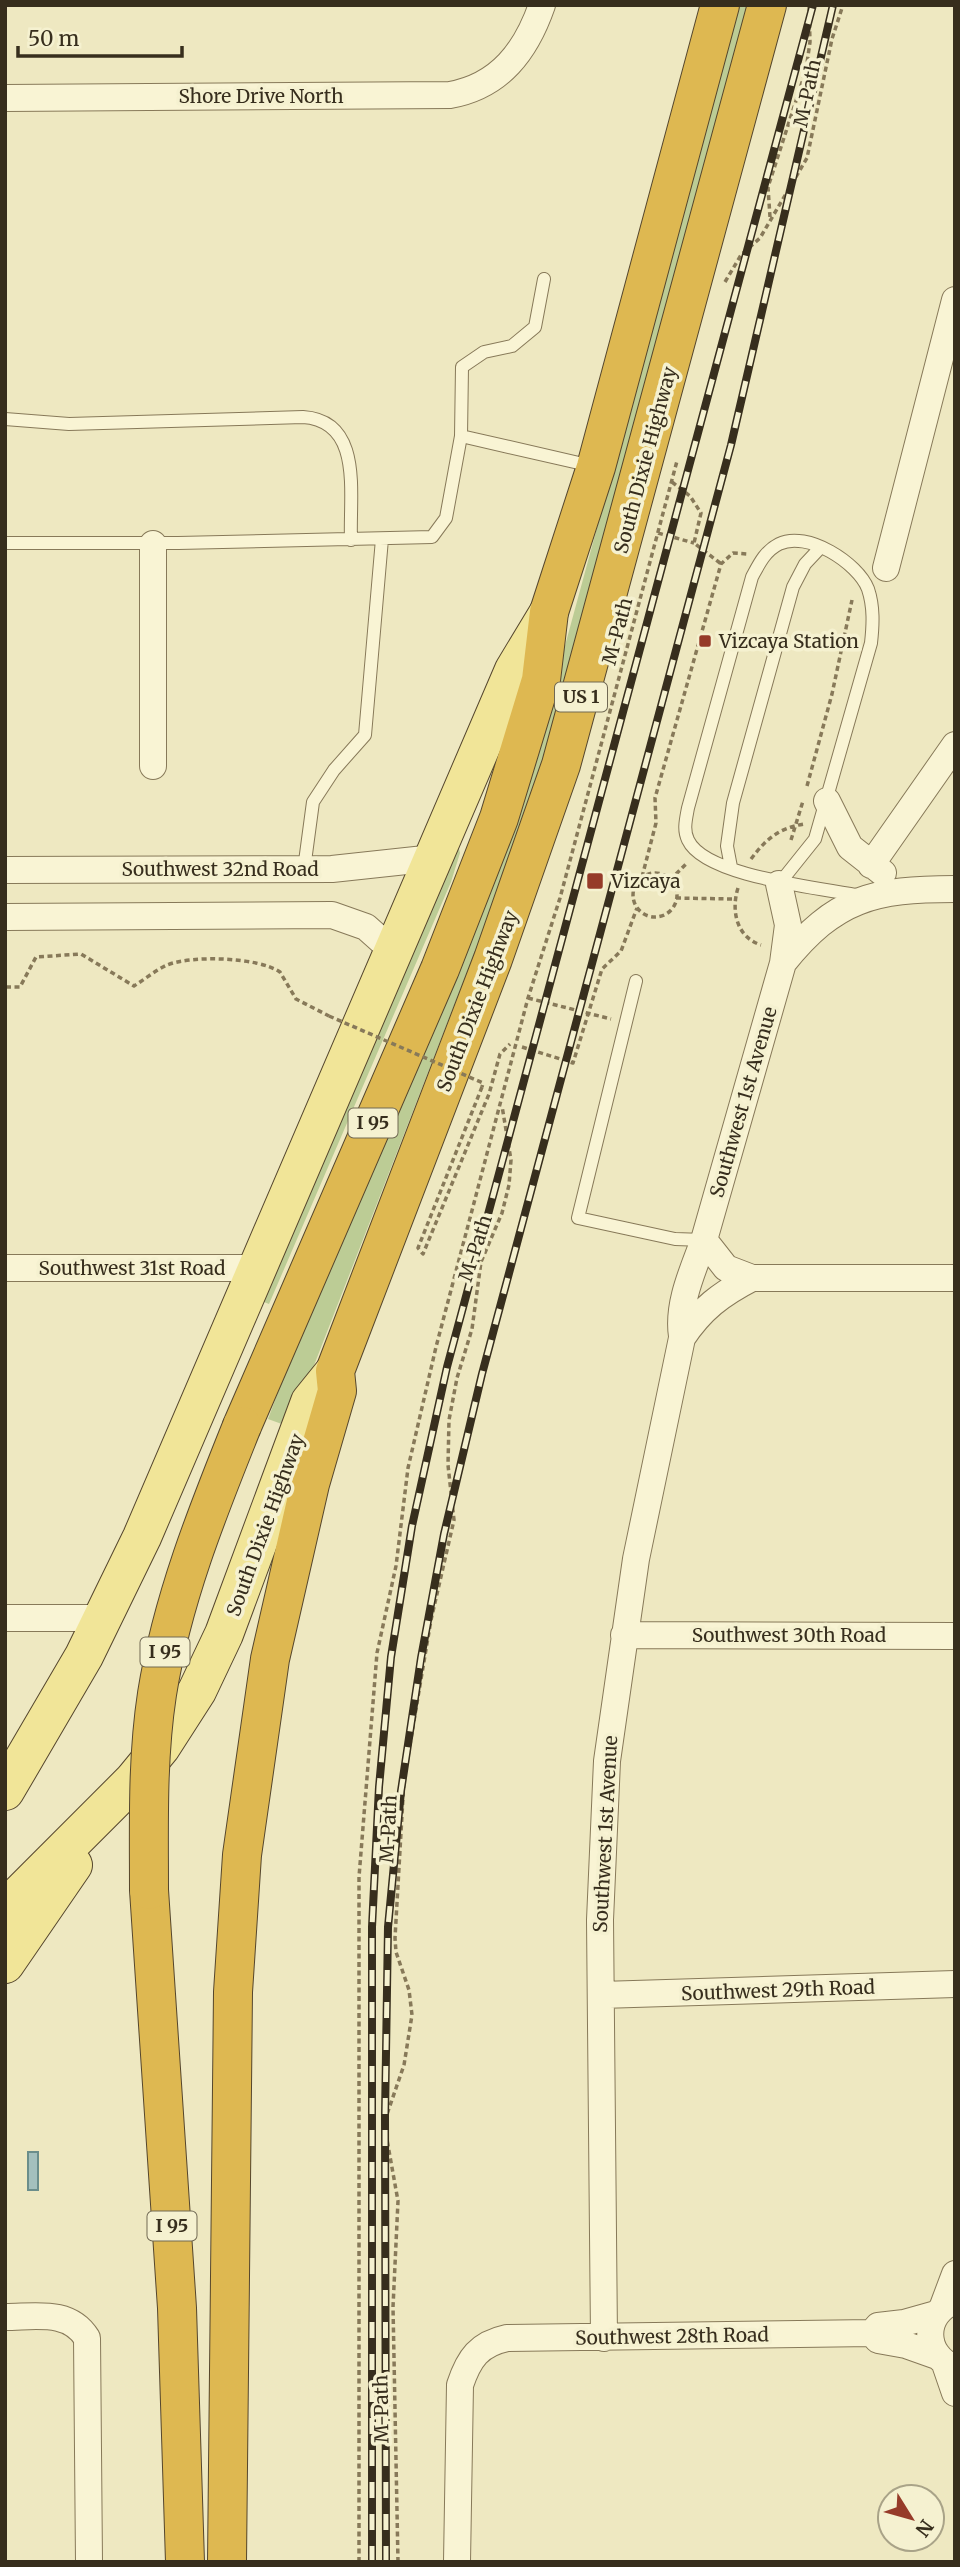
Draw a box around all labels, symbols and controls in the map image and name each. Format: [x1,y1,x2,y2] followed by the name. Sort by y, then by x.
[18,14,182,58] scale bar
[28,25,79,52] text: 50 m
[788,57,826,129] street label: M-Path
[179,84,344,108] street label: Shore Drive North
[608,364,682,556] street label: South Dixie Highway
[597,594,638,667] street label: M-Path
[718,629,859,653] place label: Vizcaya Station
[697,633,713,649] marker: Vizcaya Station
[555,682,607,712] road number: US 1
[121,857,319,881] street label: Southwest 32nd Road
[610,869,680,893] place label: Vizcaya
[585,871,605,891] marker: Vizcaya
[431,907,523,1095] street label: South Dixie Highway
[704,1004,782,1200] street label: Southwest 1st Avenue
[348,1108,398,1138] road number: I 95
[453,1211,497,1284] street label: M-Path
[38,1256,226,1280] street label: Southwest 31st Road
[221,1430,309,1620] street label: South Dixie Highway
[692,1623,886,1647] street label: Southwest 30th Road
[140,1638,190,1666] road number: I 95
[588,1735,622,1933] street label: Southwest 1st Avenue
[374,1794,402,1864] street label: M-Path
[681,1975,875,2005] street label: Southwest 29th Road
[148,2212,196,2240] road number: I 95
[575,2322,769,2350] street label: Southwest 28th Road
[368,2374,394,2443] street label: M-Path
[876,2483,946,2553] north arrow
[910,2515,939,2541] text: N

